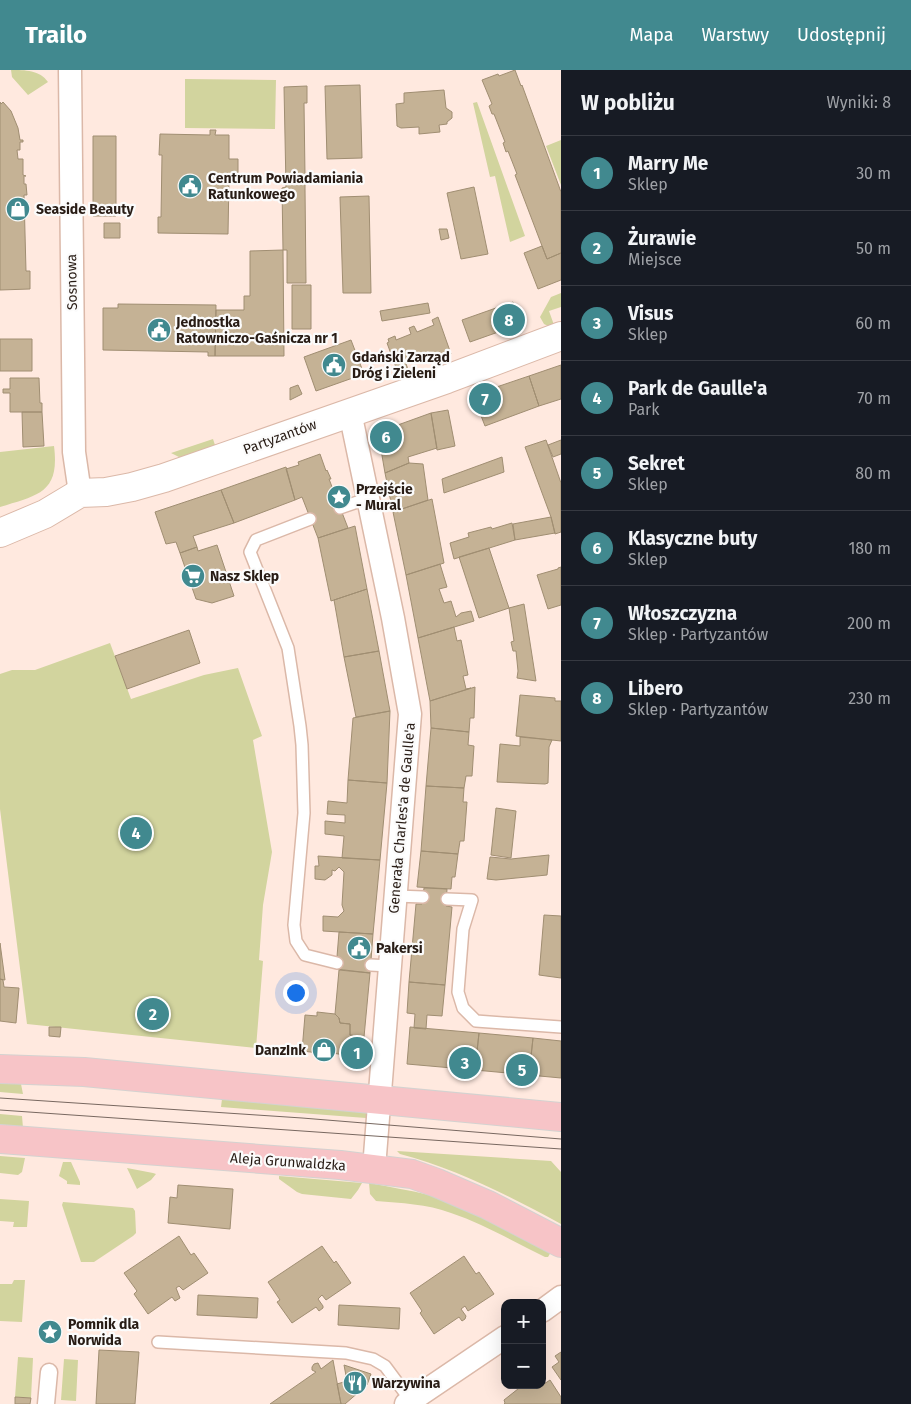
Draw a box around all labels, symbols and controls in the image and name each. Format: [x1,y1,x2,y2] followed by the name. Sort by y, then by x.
[25,21,87,49] text: Trailo
[629,24,674,46] text: Mapa
[702,24,769,46] text: Warstwy
[797,24,886,46] text: Udostępnij
[581,90,675,116] text: W pobliżu
[826,93,891,112] text: Wyniki: 8
[628,152,708,175] text: Marry Me
[593,164,601,183] text: 1
[856,164,891,183] text: 30 m
[208,170,364,203] place label: Centrum Powiadamiania Ratunkowego
[177,173,203,199] public building icon: Centrum Powiadamiania Ratunkowego
[628,175,668,194] text: Sklep
[5,196,31,222] shop icon: Seaside Beauty
[36,201,135,218] place label: Seaside Beauty
[628,227,696,250] text: Żurawie
[593,239,601,258] text: 2
[856,239,891,258] text: 50 m
[628,250,682,269] text: Miejsce
[63,254,81,310] street label: Sosnowa
[493,301,525,339] pin: 8
[628,302,673,325] text: Visus
[175,314,338,347] place label: Jednostka Ratowniczo-Gaśnicza nr 1
[593,314,601,333] text: 3
[856,314,891,333] text: 60 m
[146,317,172,343] public building icon: Jednostka Ratowniczo-Gaśnicza nr 1
[628,325,668,344] text: Sklep
[352,349,450,382] place label: Gdański Zarząd Dróg i Zieleni
[321,352,347,378] public building icon: Gdański Zarząd Dróg i Zieleni
[628,377,768,400] text: Park de Gaulle'a
[469,380,501,418] pin: 7
[592,389,602,408] text: 4
[857,389,891,408] text: 70 m
[628,400,660,419] text: Park
[241,416,319,458] street label: Partyzantów
[370,418,402,456] pin: 6
[628,452,685,475] text: Sekret
[593,464,601,483] text: 5
[855,464,891,483] text: 80 m
[628,475,668,494] text: Sklep
[356,481,413,514] place label: Przejście - Mural
[326,484,352,510] place icon: Przejście - Mural
[628,527,757,550] text: Klasyczne buty
[592,539,602,558] text: 6
[848,539,891,558] text: 180 m
[628,550,668,569] text: Sklep
[180,563,206,589] supermarket icon: Nasz Sklep
[210,568,279,585] place label: Nasz Sklep
[628,602,737,625] text: Włoszczyzna
[593,614,601,633] text: 7
[847,614,891,633] text: 200 m
[628,625,768,644] text: Sklep · Partyzantów
[628,677,683,700] text: Libero
[592,689,602,708] text: 8
[848,689,891,708] text: 230 m
[628,700,768,719] text: Sklep · Partyzantów
[385,722,419,914] street label: Generała Charles'a de Gaulle'a
[120,814,152,852] pin: 4
[346,935,372,961] public building icon: Pakersi
[376,940,423,957] place label: Pakersi
[283,980,309,1006] your location
[137,995,169,1033] pin: 2
[341,1034,373,1072] pin: 1
[311,1037,337,1063] shop icon: DanzInk
[255,1042,306,1059] place label: DanzInk
[449,1044,481,1082] pin: 3
[506,1051,538,1089] pin: 5
[230,1149,346,1175] street label: Aleja Grunwaldzka
[501,1299,546,1389] map controls
[501,1299,546,1344] button: +
[68,1316,140,1349] place label: Pomnik dla Norwida
[37,1319,63,1345] place icon: Pomnik dla Norwida
[501,1344,546,1389] button: −
[342,1370,368,1396] restaurant icon: Warzywina
[372,1375,441,1392] place label: Warzywina

